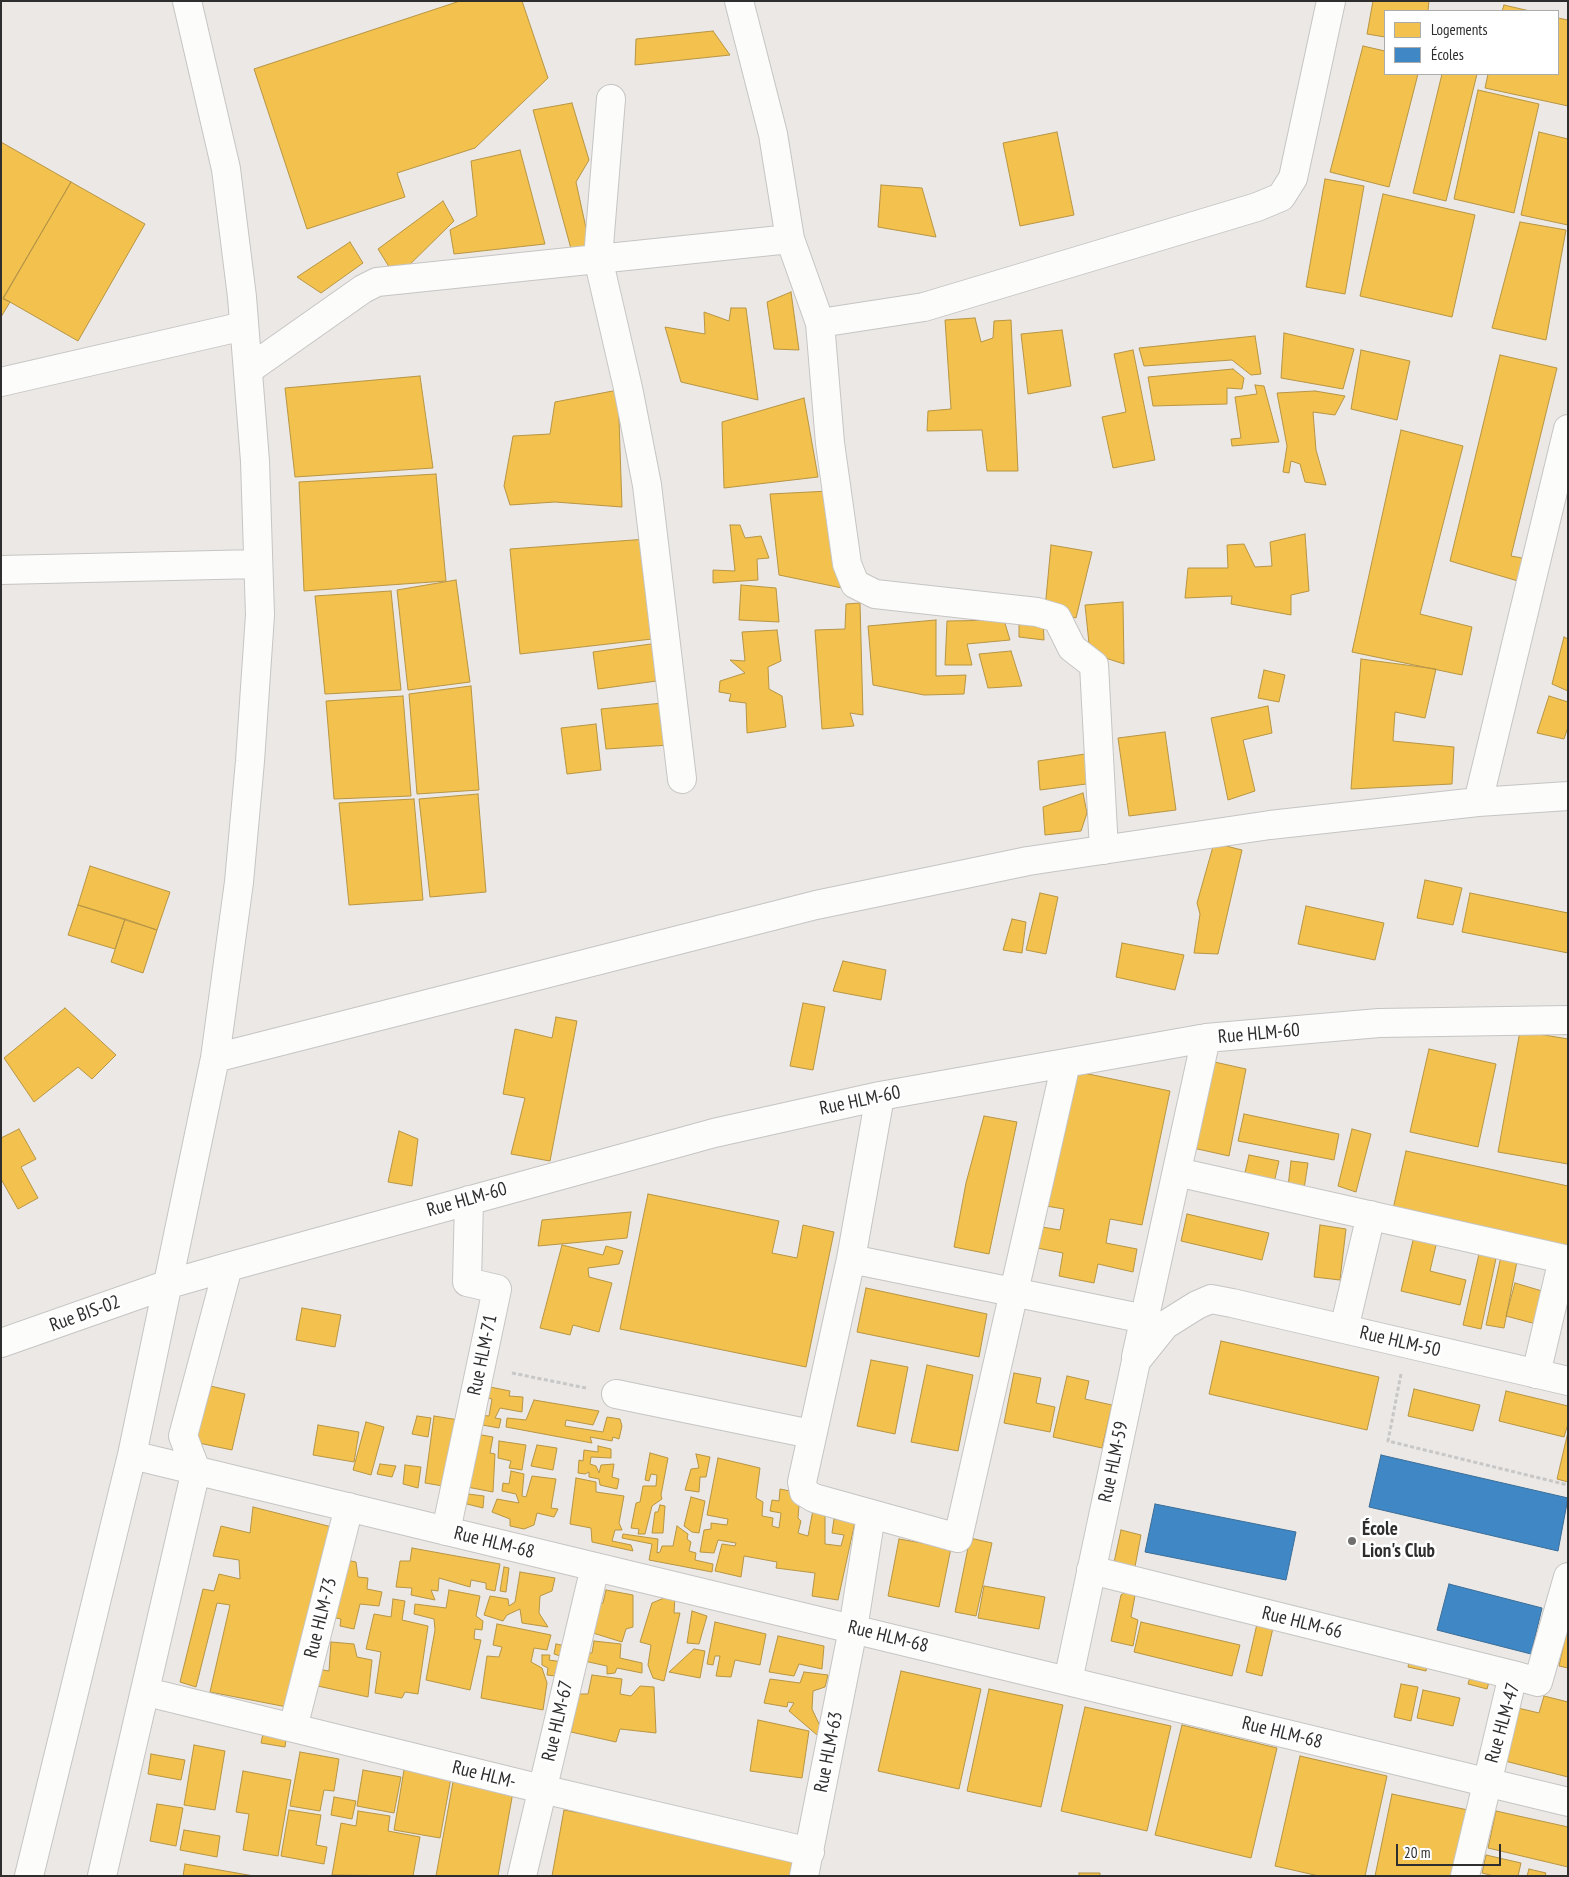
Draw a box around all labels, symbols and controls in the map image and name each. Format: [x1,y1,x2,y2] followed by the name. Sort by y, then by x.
[1384,10,1559,75] legend
[1431,20,1487,39] text: Logements
[1431,45,1464,64] text: Écoles
[1217,1019,1301,1049] street label: Rue HLM-60
[818,1081,902,1121] street label: Rue HLM-60
[424,1178,510,1222] street label: Rue HLM-60
[47,1291,123,1337] street label: Rue BIS-02
[463,1313,503,1397] street label: Rue HLM-71
[1357,1322,1443,1362] street label: Rue HLM-50
[1094,1420,1134,1504] street label: Rue HLM-59
[1362,1519,1435,1563] place label: École Lion's Club
[451,1522,537,1564] street label: Rue HLM-68
[1346,1535,1358,1547] marker: École Lion's Club
[300,1575,342,1661] street label: Rue HLM-73
[1259,1602,1345,1644] street label: Rue HLM-66
[845,1616,931,1658] street label: Rue HLM-68
[538,1678,578,1764] street label: Rue HLM-67
[1481,1680,1525,1766] street label: Rue HLM-47
[810,1710,848,1794] street label: Rue HLM-63
[1239,1712,1325,1754] street label: Rue HLM-68
[450,1756,518,1794] street label: Rue HLM-
[1399,1834,1504,1866] scale bar
[1404,1843,1430,1862] text: 20 m

